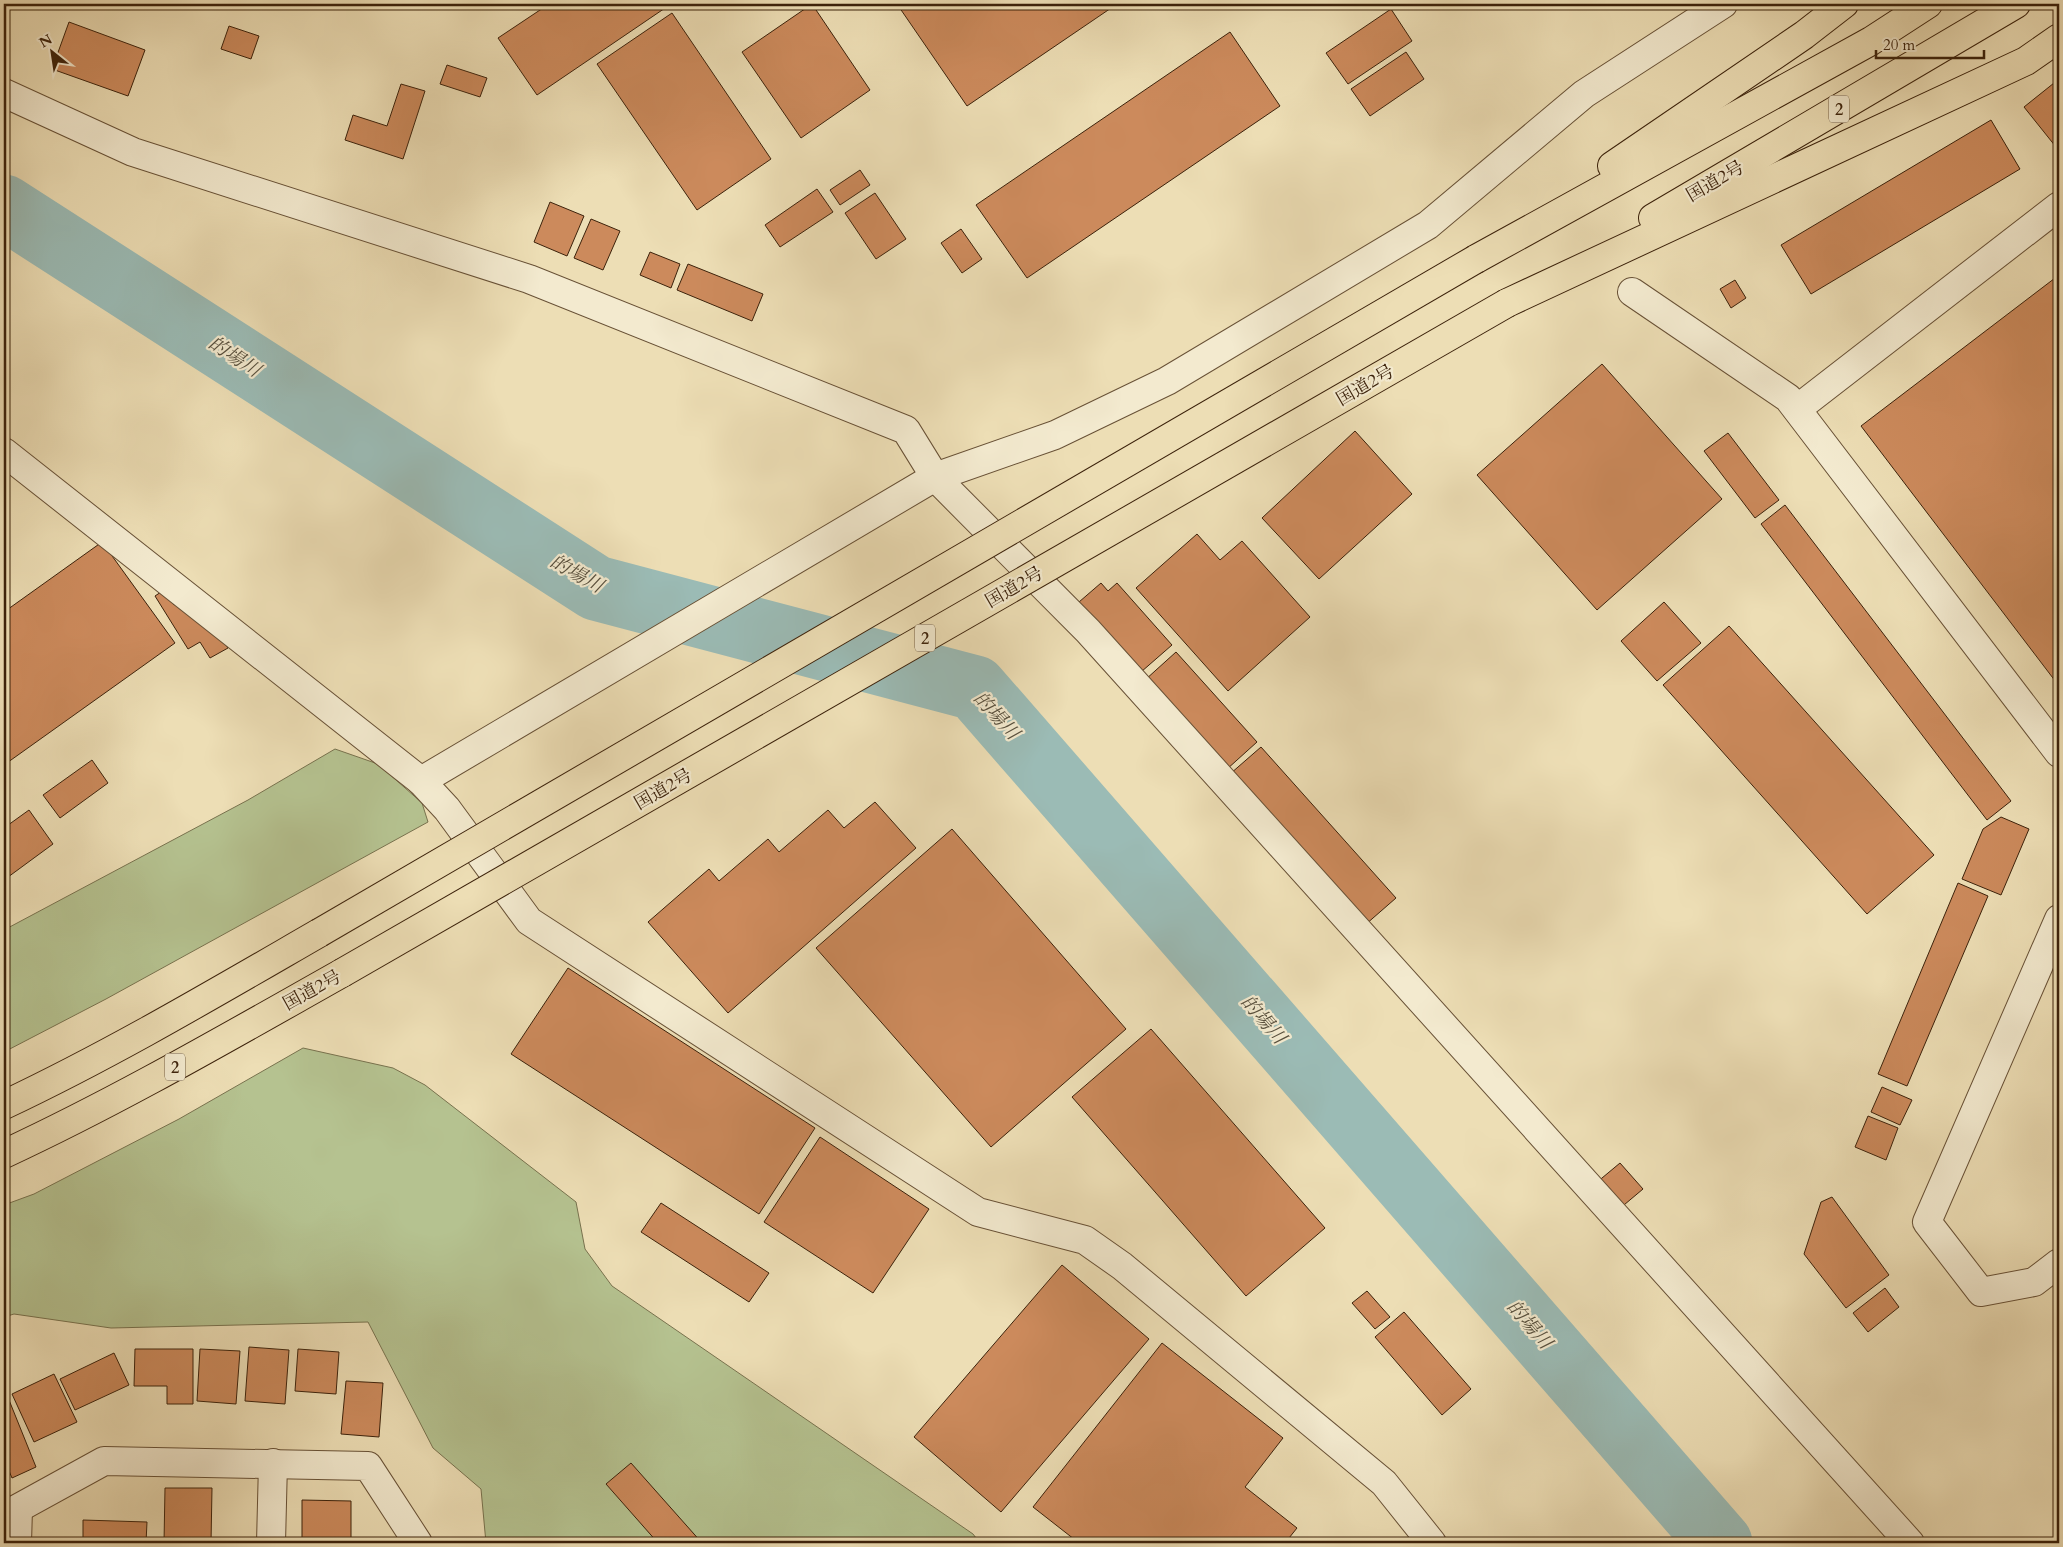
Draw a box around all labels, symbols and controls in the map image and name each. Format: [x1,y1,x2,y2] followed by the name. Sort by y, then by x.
[28,28,78,78] north arrow
[1876,28,1983,60] scale bar
[36,30,56,52] text: N
[1883,35,1915,55] text: 20 m
[1829,96,1849,122] road number: 2
[1682,155,1749,208] street label: 国道2号
[203,330,267,384] water label: 的場川
[1332,359,1399,412] street label: 国道2号
[545,549,609,600] water label: 的場川
[981,561,1048,614] street label: 国道2号
[915,624,935,651] road number: 2
[967,686,1027,747] water label: 的場川
[630,763,697,816] street label: 国道2号
[279,964,346,1017] street label: 国道2号
[1235,990,1293,1051] water label: 的場川
[165,1054,185,1080] road number: 2
[1501,1295,1559,1356] water label: 的場川

